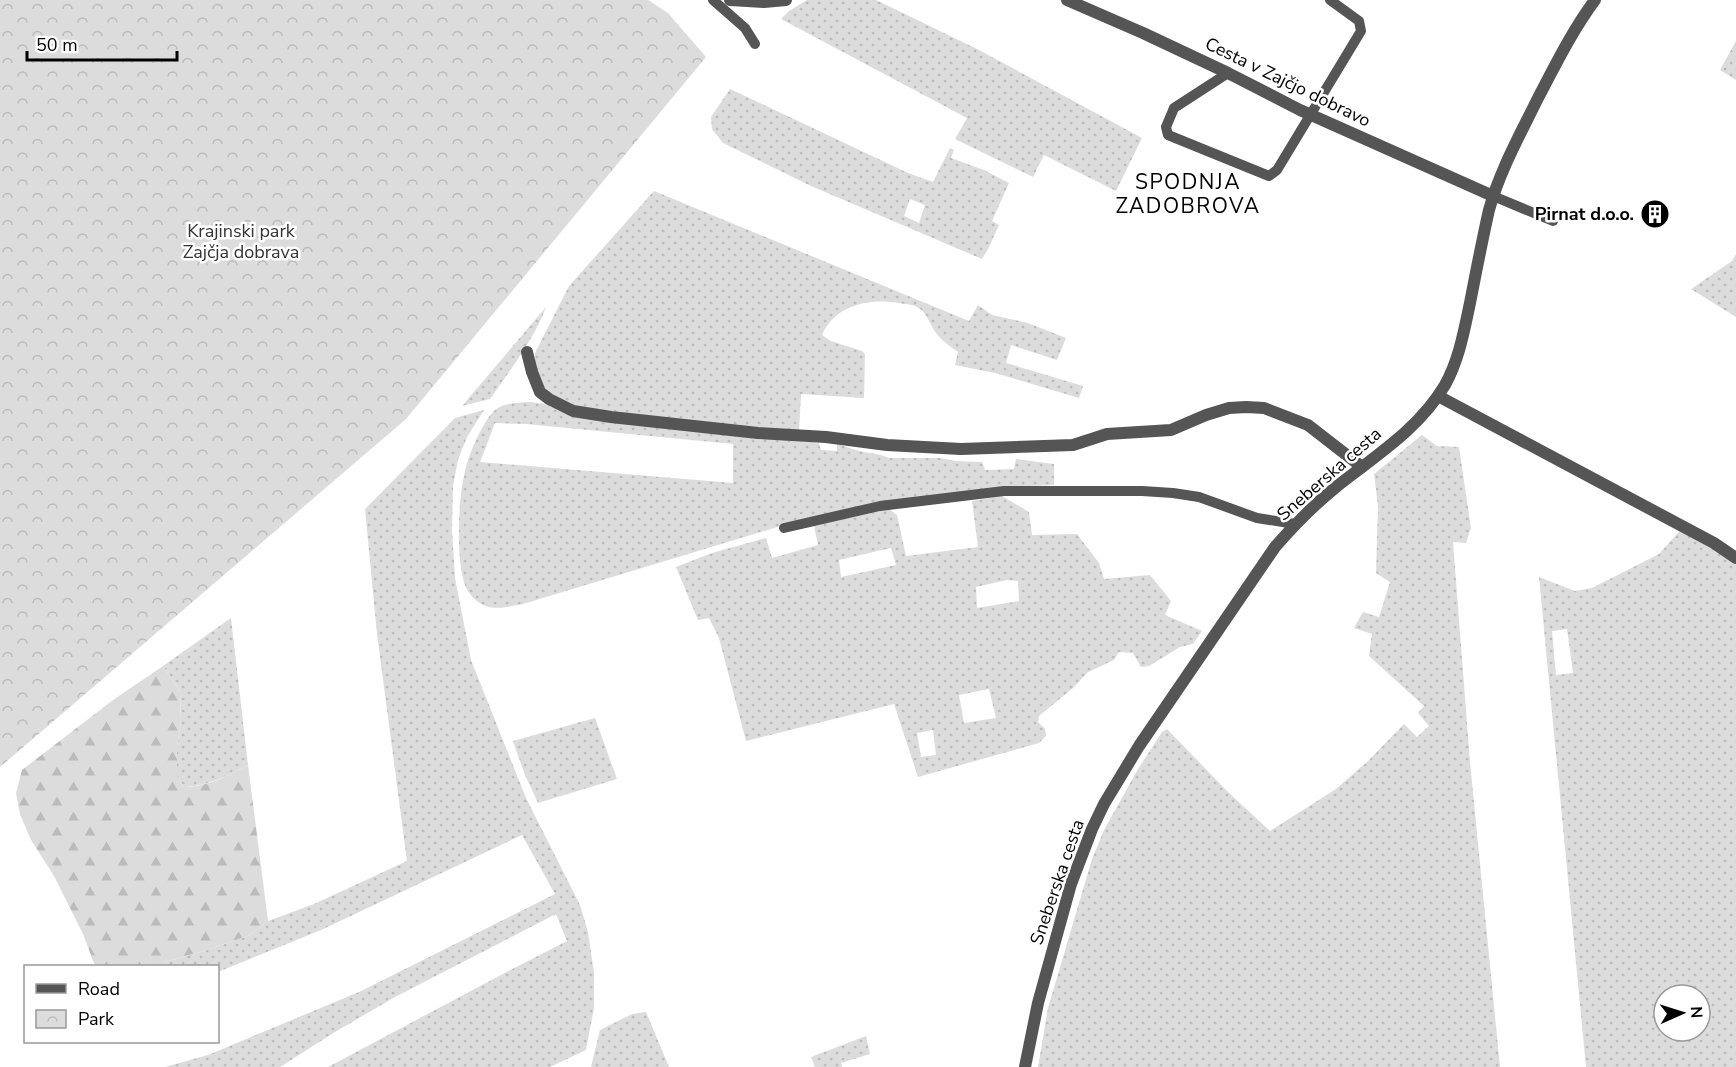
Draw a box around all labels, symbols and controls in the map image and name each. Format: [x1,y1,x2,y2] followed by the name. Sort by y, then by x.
[27,24,177,62] scale bar
[1201,31,1375,133] street label: Cesta v Zajčjo dobravo
[36,33,78,57] text: 50 m
[1115,168,1261,220] district label: SPODNJA ZADOBROVA
[1639,198,1671,230] building icon: Pirnat d.o.o.
[1535,202,1634,226] place label: Pirnat d.o.o.
[183,219,299,264] park label: Krajinski park Zajčja dobrava
[1272,422,1386,526] street label: Sneberska cesta
[1024,816,1090,948] street label: Sneberska cesta
[24,965,219,1043] legend
[78,977,120,1001] text: Road
[1652,983,1712,1043] north arrow
[1685,1006,1707,1019] text: N
[78,1007,115,1031] text: Park

